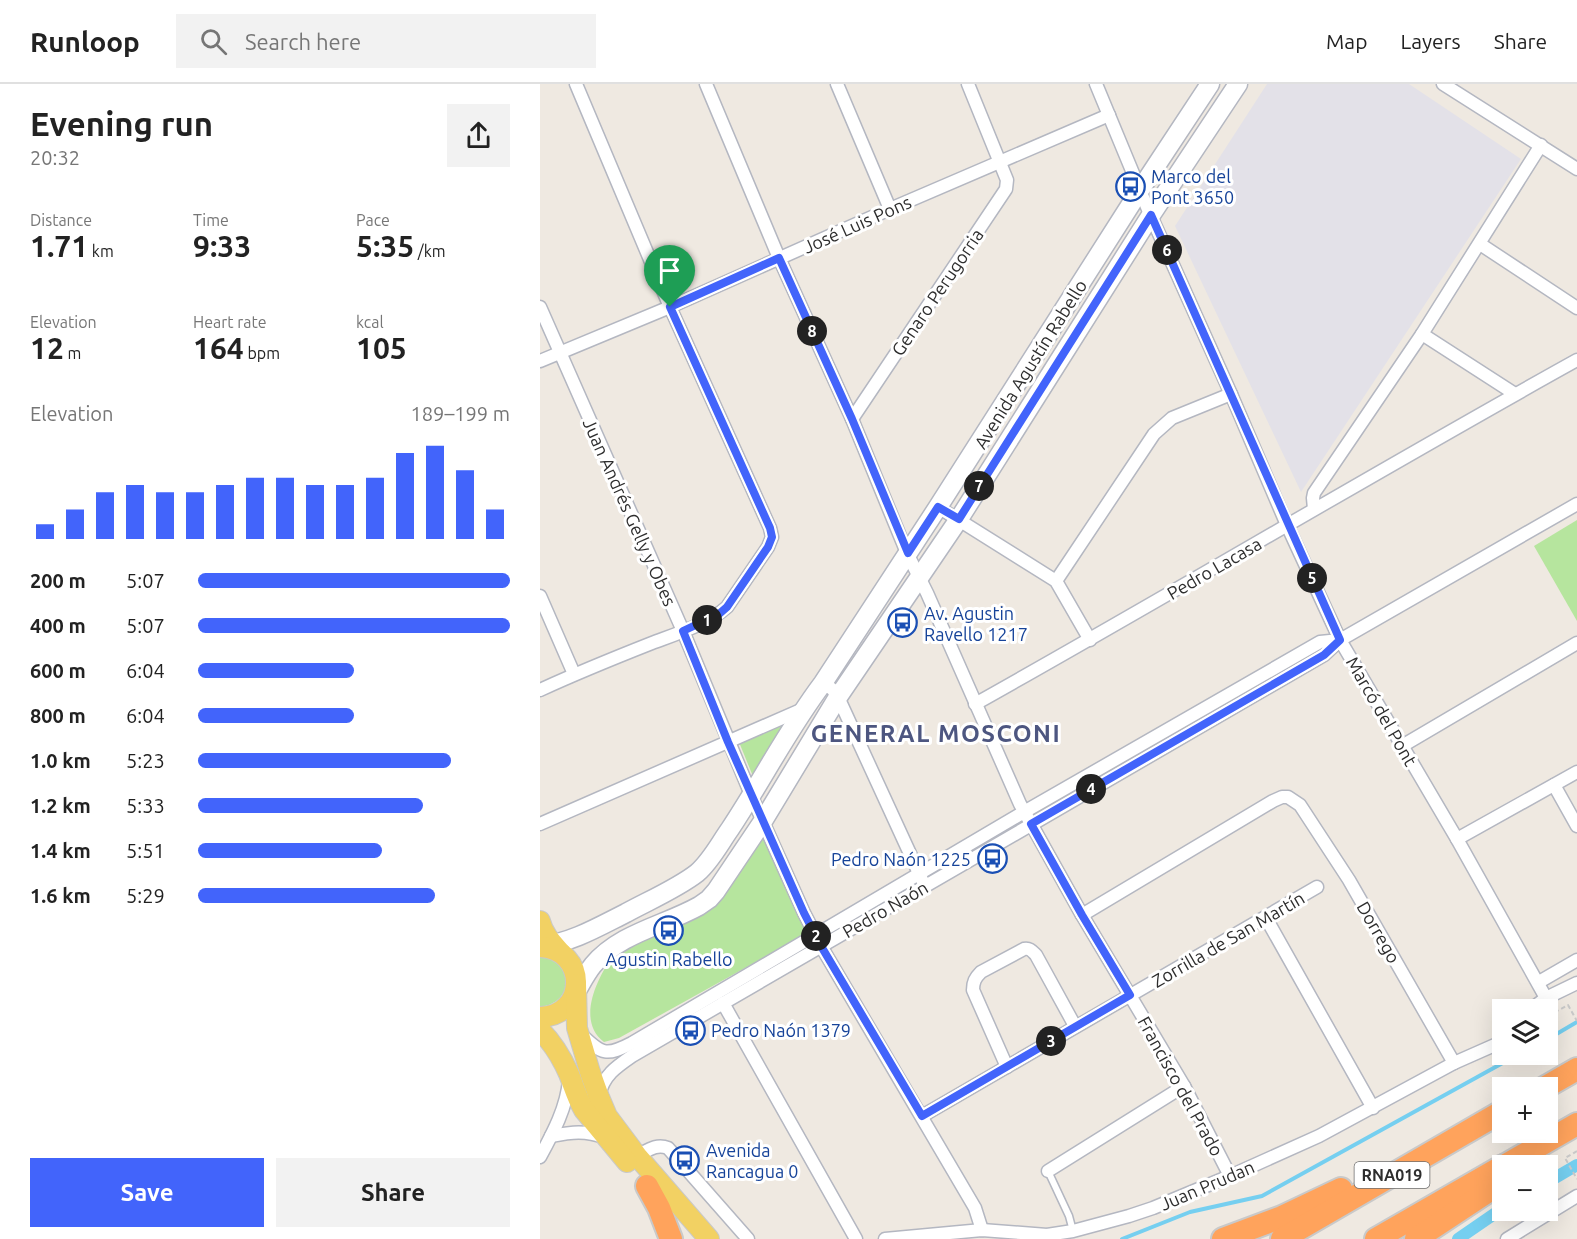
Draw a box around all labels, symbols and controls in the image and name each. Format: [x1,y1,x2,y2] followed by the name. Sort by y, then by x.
[176,14,596,68] search box
[197,25,230,58] icon: search
[30,26,140,57] text: Runloop
[245,29,361,54] text: Search here
[1326,29,1367,53] text: Map
[1400,29,1461,53] text: Layers
[1494,29,1547,53] text: Share
[447,104,510,167] button: share
[30,105,213,142] text: Evening run
[30,146,80,169] text: 20:32
[1151,166,1234,207] place label: Marco del Pont 3650
[1114,170,1146,202] bus stop icon: Marco del Pont 3650
[800,191,914,257] street label: José Luis Pons
[30,211,92,229] text: Distance
[193,211,229,229] text: Time
[356,211,390,229] text: Pace
[887,225,987,359] street label: Genaro Perugorria
[30,229,88,263] text: 1.71
[193,229,251,263] text: 9:33
[356,229,414,263] text: 5:35
[1152,235,1182,265] pin: 6
[1162,241,1172,259] text: 6
[88,242,114,260] text: km
[414,242,446,260] text: /km
[644,245,695,307] pin
[653,254,686,287] icon: arrive
[970,276,1090,452] street label: Avenida Agustín Rabello
[30,313,97,331] text: Elevation
[193,313,267,331] text: Heart rate
[356,313,384,331] text: kcal
[797,316,827,346] pin: 8
[807,322,817,340] text: 8
[30,331,64,365] text: 12
[193,331,244,365] text: 164
[356,331,407,365] text: 105
[64,344,81,362] text: m
[244,344,280,362] text: bpm
[30,402,113,425] text: Elevation
[411,402,510,425] text: 189–199 m
[580,415,681,609] street label: Juan Andrés Gelly y Obes
[964,471,994,501] pin: 7
[974,477,984,495] text: 7
[1163,533,1265,603] street label: Pedro Lacasa
[1297,563,1327,593] pin: 5
[30,569,86,592] text: 200 m
[126,569,165,592] text: 5:07
[1307,569,1317,587] text: 5
[924,603,1028,644] place label: Av. Agustin Ravello 1217
[692,605,722,635] pin: 1
[887,607,919,639] bus stop icon: Av. Agustin Ravello 1217
[702,611,712,629] text: 1
[30,614,86,637] text: 400 m
[126,614,165,637] text: 5:07
[1343,653,1421,769] street label: Marcó del Pont
[30,659,86,682] text: 600 m
[126,659,165,682] text: 6:04
[30,704,86,727] text: 800 m
[126,704,165,727] text: 6:04
[811,720,1061,747] district label: GENERAL MOSCONI
[30,749,91,772] text: 1.0 km
[126,749,165,772] text: 5:23
[1076,774,1106,804] pin: 4
[1086,780,1096,798] text: 4
[30,794,91,817] text: 1.2 km
[126,794,165,817] text: 5:33
[30,839,91,862] text: 1.4 km
[126,839,165,862] text: 5:51
[976,843,1008,875] bus stop icon: Pedro Naón 1225
[831,849,971,869] place label: Pedro Naón 1225
[839,877,931,941] street label: Pedro Naón
[30,884,91,907] text: 1.6 km
[126,884,165,907] text: 5:29
[1148,887,1308,991] street label: Zorrilla de San Martín
[1353,898,1405,966] street label: Dorrego
[653,914,685,946] bus stop icon: Agustin Rabello
[801,921,831,951] pin: 2
[811,927,821,945] text: 2
[606,949,732,969] place label: Agustin Rabello
[1492,999,1558,1221] map controls
[1492,999,1558,1065] button: layers
[1134,1013,1228,1159] street label: Francisco del Prado
[674,1014,706,1046] bus stop icon: Pedro Naón 1379
[711,1020,851,1040] place label: Pedro Naón 1379
[1036,1026,1066,1056] pin: 3
[1046,1032,1056,1050] text: 3
[1492,1077,1558,1143] button: +
[706,1140,798,1181] place label: Avenida Rancagua 0
[669,1144,701,1176] bus stop icon: Avenida Rancagua 0
[1492,1155,1558,1221] button: −
[1157,1156,1257,1214] street label: Juan Prudan
[30,1158,264,1227] button: Save
[276,1158,510,1227] button: Share
[1354,1162,1430,1188] road number: RNA019

